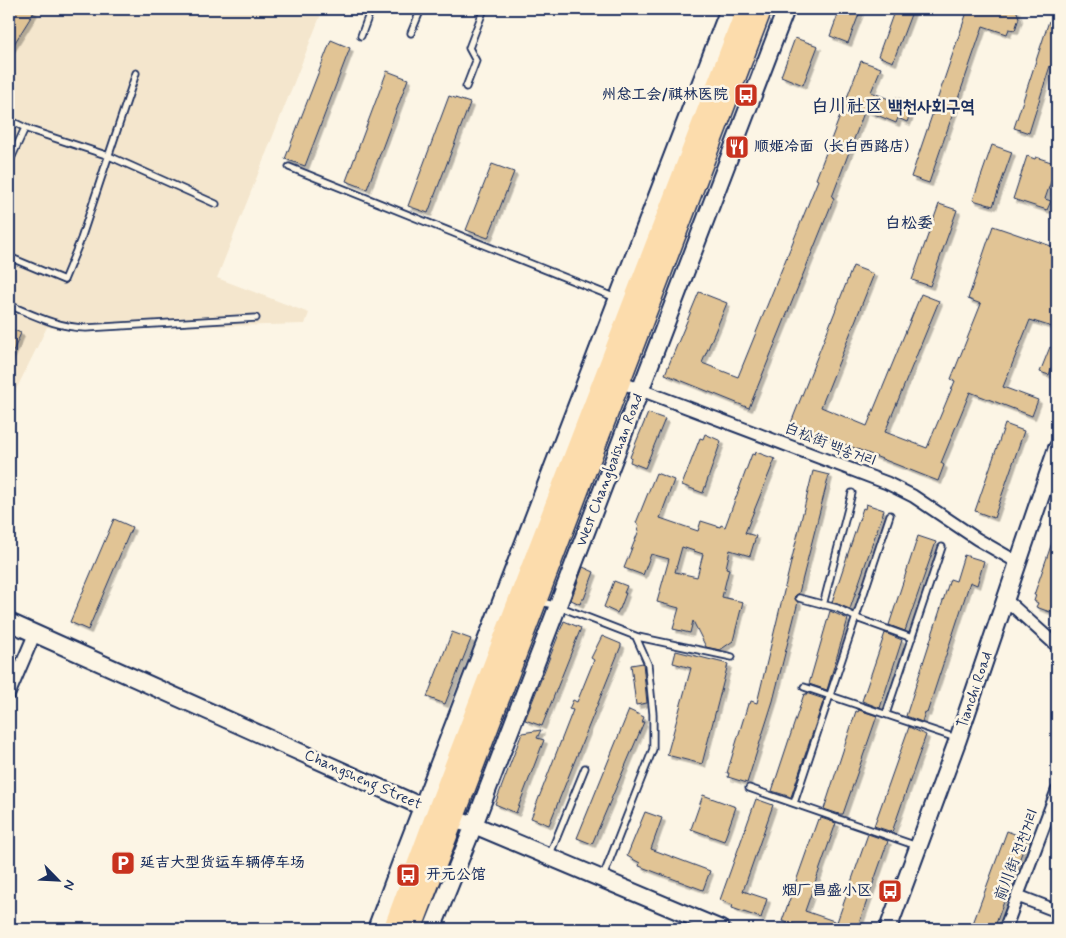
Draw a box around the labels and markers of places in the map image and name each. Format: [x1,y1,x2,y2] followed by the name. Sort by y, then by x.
[733,82,759,108] bus stop icon: 州总工会/祺林医院
[601,85,728,105] place label: 州总工会/祺林医院
[724,134,750,160] restaurant icon: 顺姬冷面（长白西路店）
[754,137,919,157] place label: 顺姬冷面（长白西路店）
[110,850,136,876] parking icon: 延吉大型货运车辆停车场
[140,853,305,873] place label: 延吉大型货运车辆停车场
[395,862,421,888] bus stop icon: 开元公馆
[426,865,486,885] place label: 开元公馆
[877,878,903,904] bus stop icon: 烟厂昌盛小区
[782,881,872,901] place label: 烟厂昌盛小区

